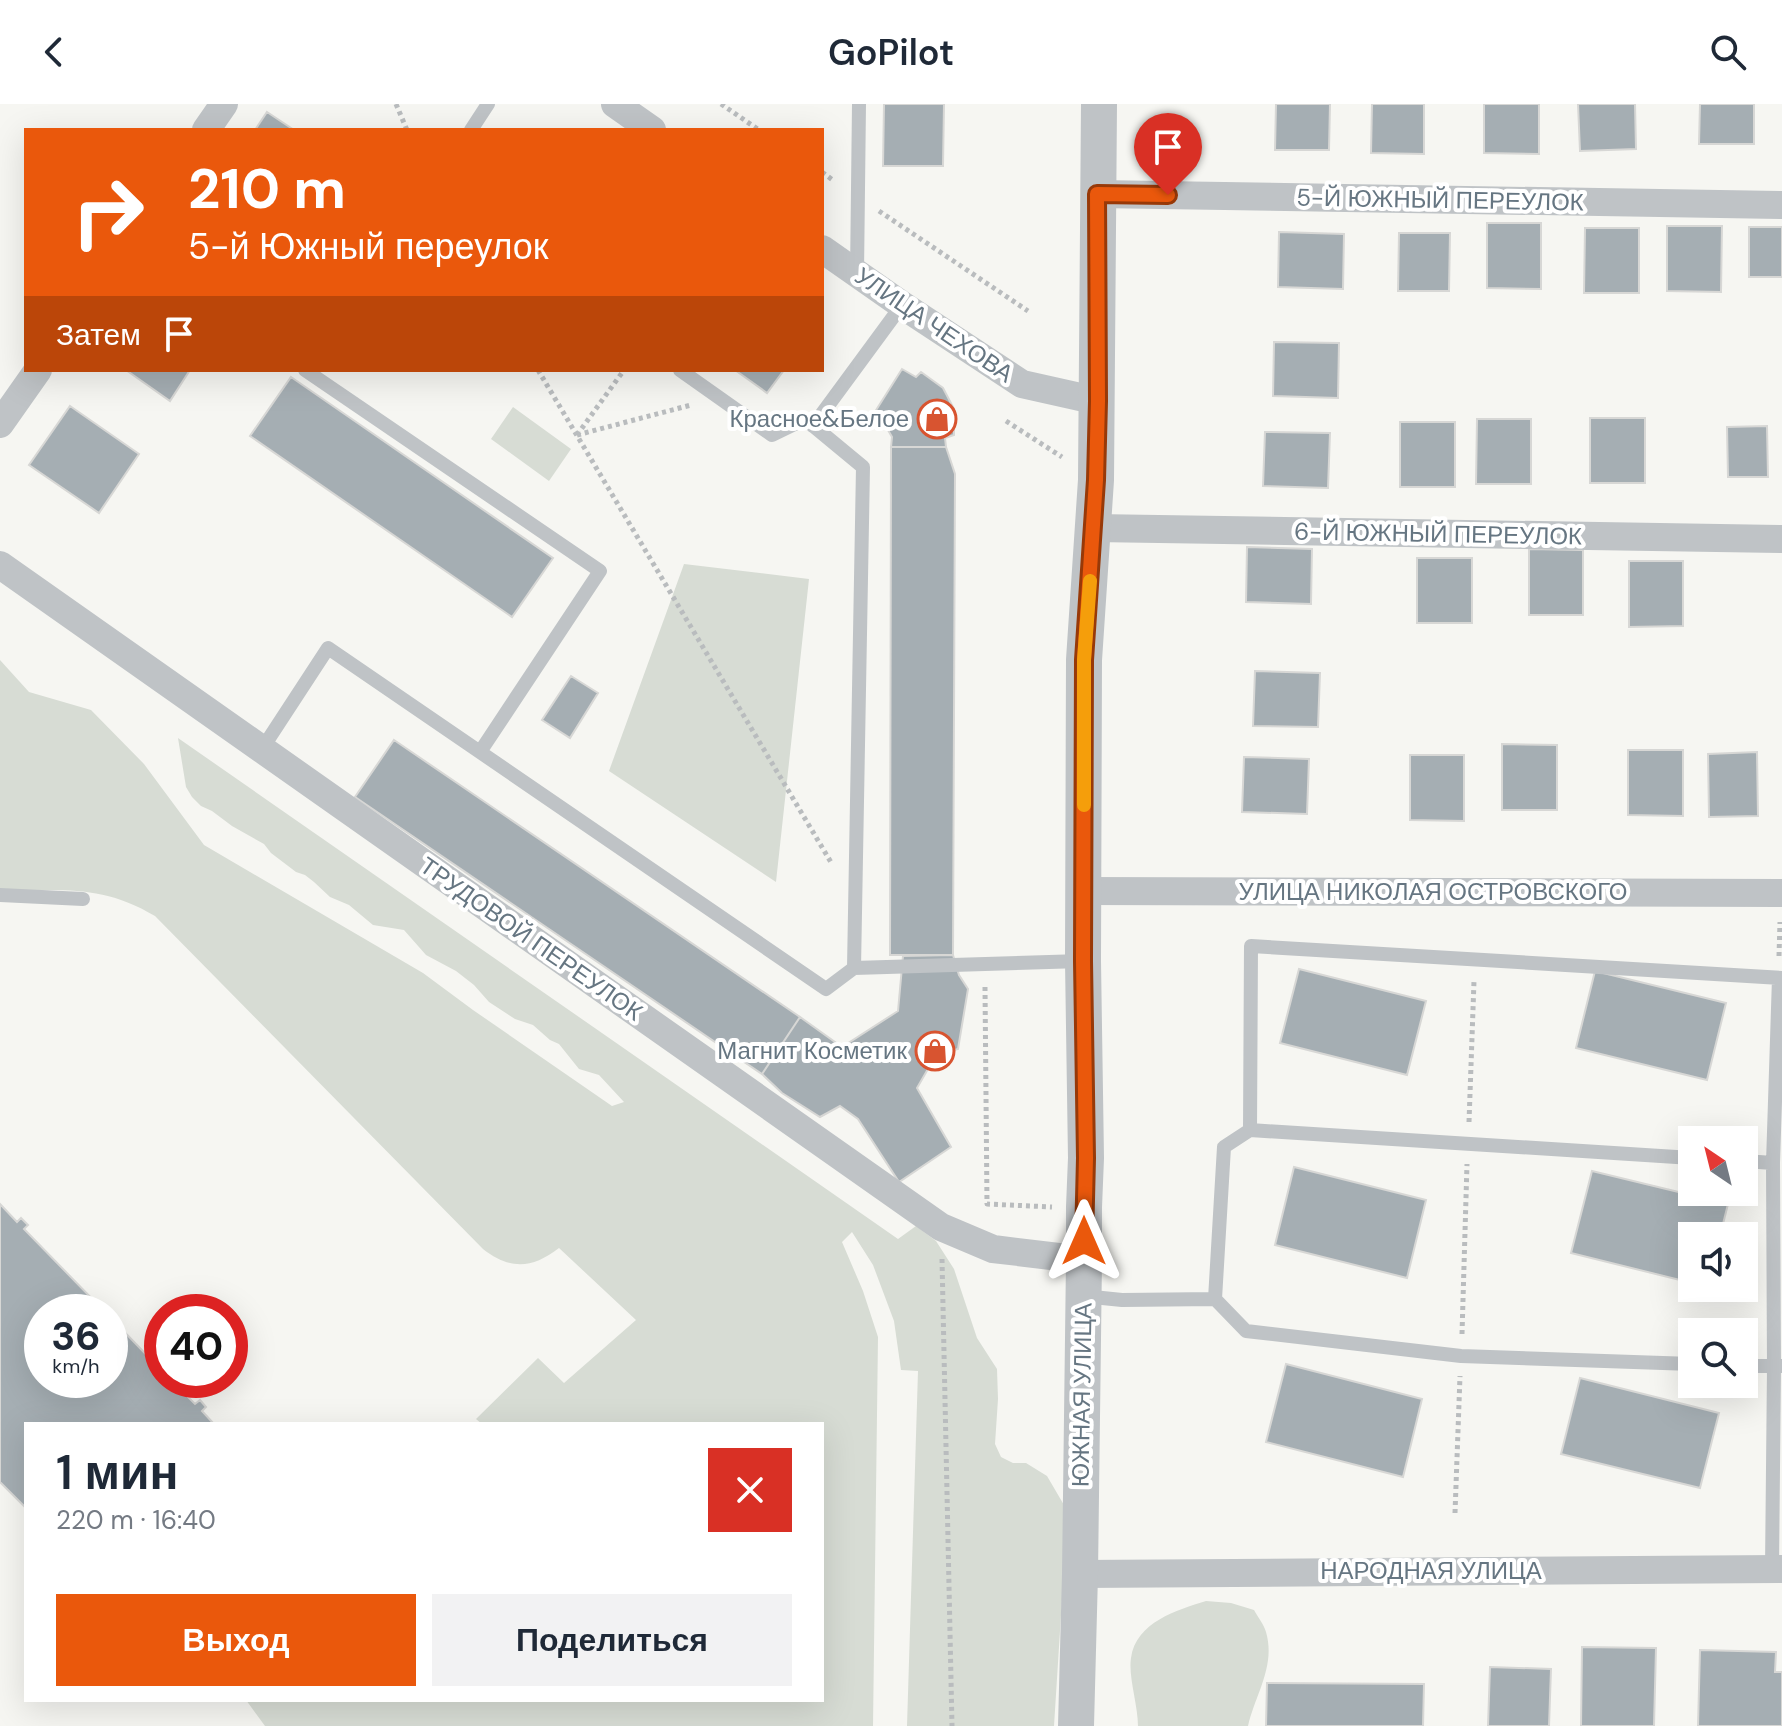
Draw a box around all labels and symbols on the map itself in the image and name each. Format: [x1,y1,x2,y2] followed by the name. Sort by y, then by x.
[1134,113,1202,195] pin
[1296,181,1584,218] street label: 5-Й ЮЖНЫЙ ПЕРЕУЛОК
[849,260,1020,389] street label: УЛИЦА ЧЕХОВА
[916,398,958,440] shop icon: Красное&Белое
[729,403,909,434] place label: Красное&Белое
[1294,515,1582,552] street label: 6-Й ЮЖНЫЙ ПЕРЕУЛОК
[414,850,649,1027] street label: ТРУДОВОЙ ПЕРЕУЛОК
[1238,876,1628,907] street label: УЛИЦА НИКОЛАЯ ОСТРОВСКОГО
[914,1030,956,1072] shop icon: Магнит Косметик
[717,1035,907,1066] place label: Магнит Косметик
[1678,1126,1758,1206] north arrow
[1042,1199,1126,1283] position arrow
[144,1294,248,1398] speed limit sign: 40
[1064,1303,1099,1487] street label: ЮЖНАЯ УЛИЦА
[1320,1555,1542,1586] street label: НАРОДНАЯ УЛИЦА

